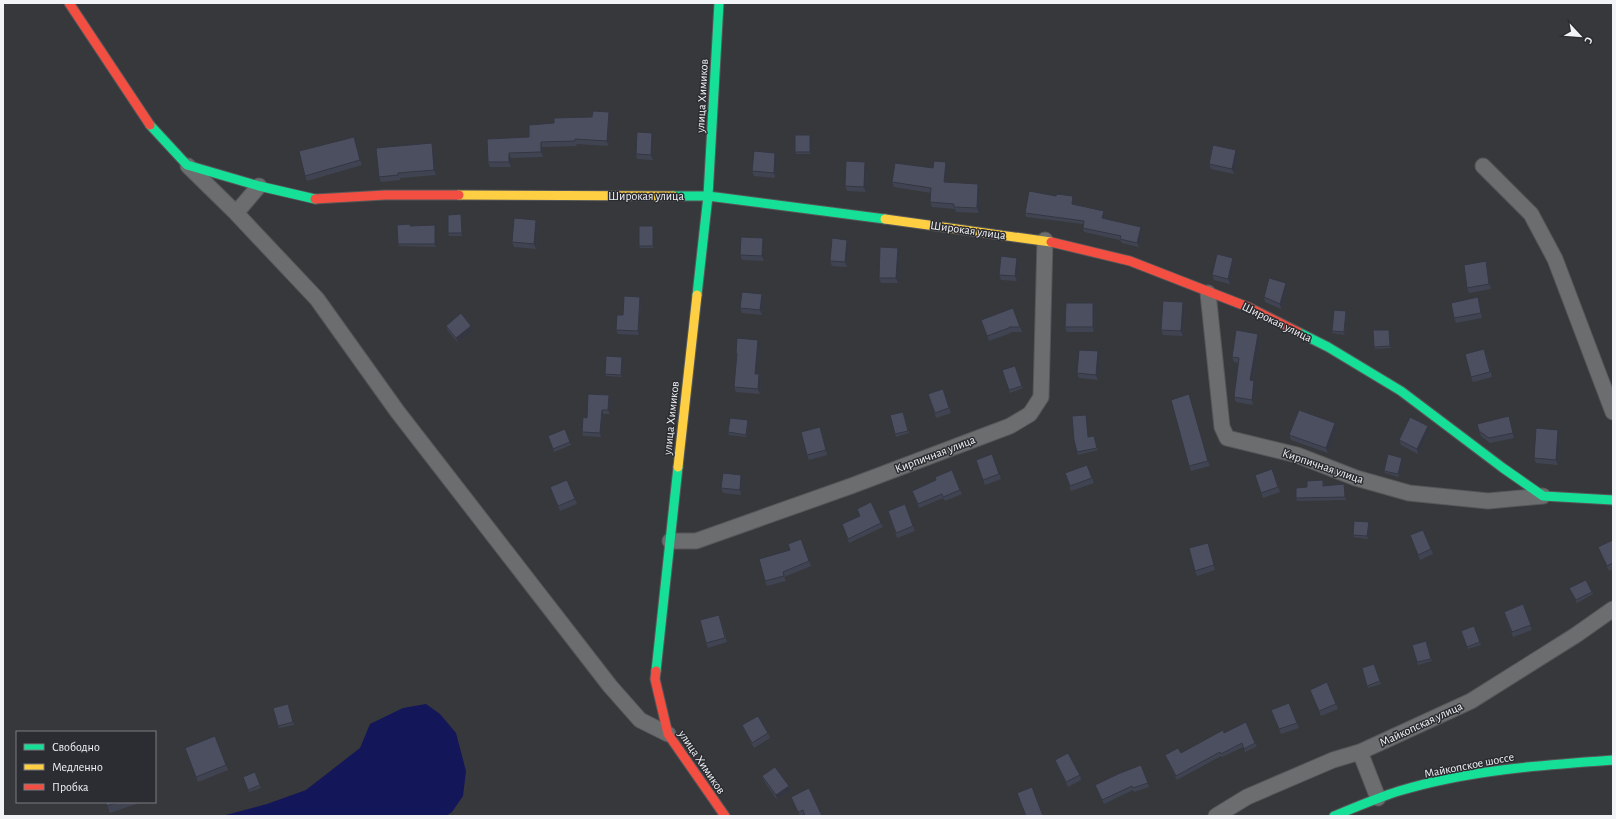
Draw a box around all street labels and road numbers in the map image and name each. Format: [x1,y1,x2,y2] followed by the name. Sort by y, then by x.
[694,58,711,134] street label: улица Химиков
[608,190,684,203] street label: Широкая улица
[929,219,1007,242] street label: Широкая улица
[1240,300,1314,345] street label: Широкая улица
[661,380,682,456] street label: улица Химиков
[893,433,978,476] street label: Кирпичная улица
[1280,446,1366,487] street label: Кирпичная улица
[1378,699,1465,749] street label: Майкопская улица
[675,727,728,797] street label: улица Химиков
[1423,750,1515,780] street label: Майкопское шоссе

